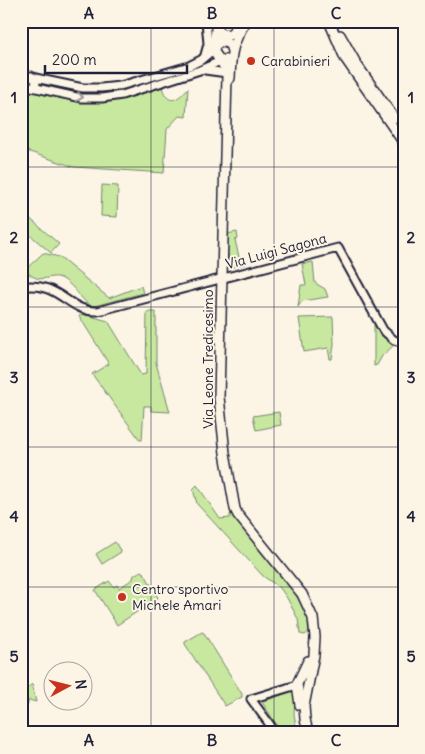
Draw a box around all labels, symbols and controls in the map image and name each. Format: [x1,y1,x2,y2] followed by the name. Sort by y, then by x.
[84,3,94,23] text: A
[207,3,218,23] text: B
[331,3,342,23] text: C
[45,42,188,74] scale bar
[52,50,97,69] text: 200 m
[261,52,330,70] place label: Carabinieri
[245,55,257,67] marker: Carabinieri
[11,87,17,107] text: 1
[408,87,414,107] text: 1
[76,91,84,102] one-way arrow
[10,227,19,247] text: 2
[407,227,416,247] text: 2
[224,229,328,273] street label: Via Luigi Sagona
[199,289,217,429] street label: Via Leone Tredicesimo
[9,367,19,387] text: 3
[406,367,416,387] text: 3
[9,506,19,526] text: 4
[406,506,416,526] text: 4
[132,580,228,614] place label: Centro sportivo Michele Amari
[116,591,128,603] marker: Centro sportivo Michele Amari
[9,646,19,666] text: 5
[406,646,416,666] text: 5
[42,662,92,712] north arrow
[71,679,90,690] text: N
[84,730,94,750] text: A
[207,730,218,750] text: B
[331,730,342,750] text: C

